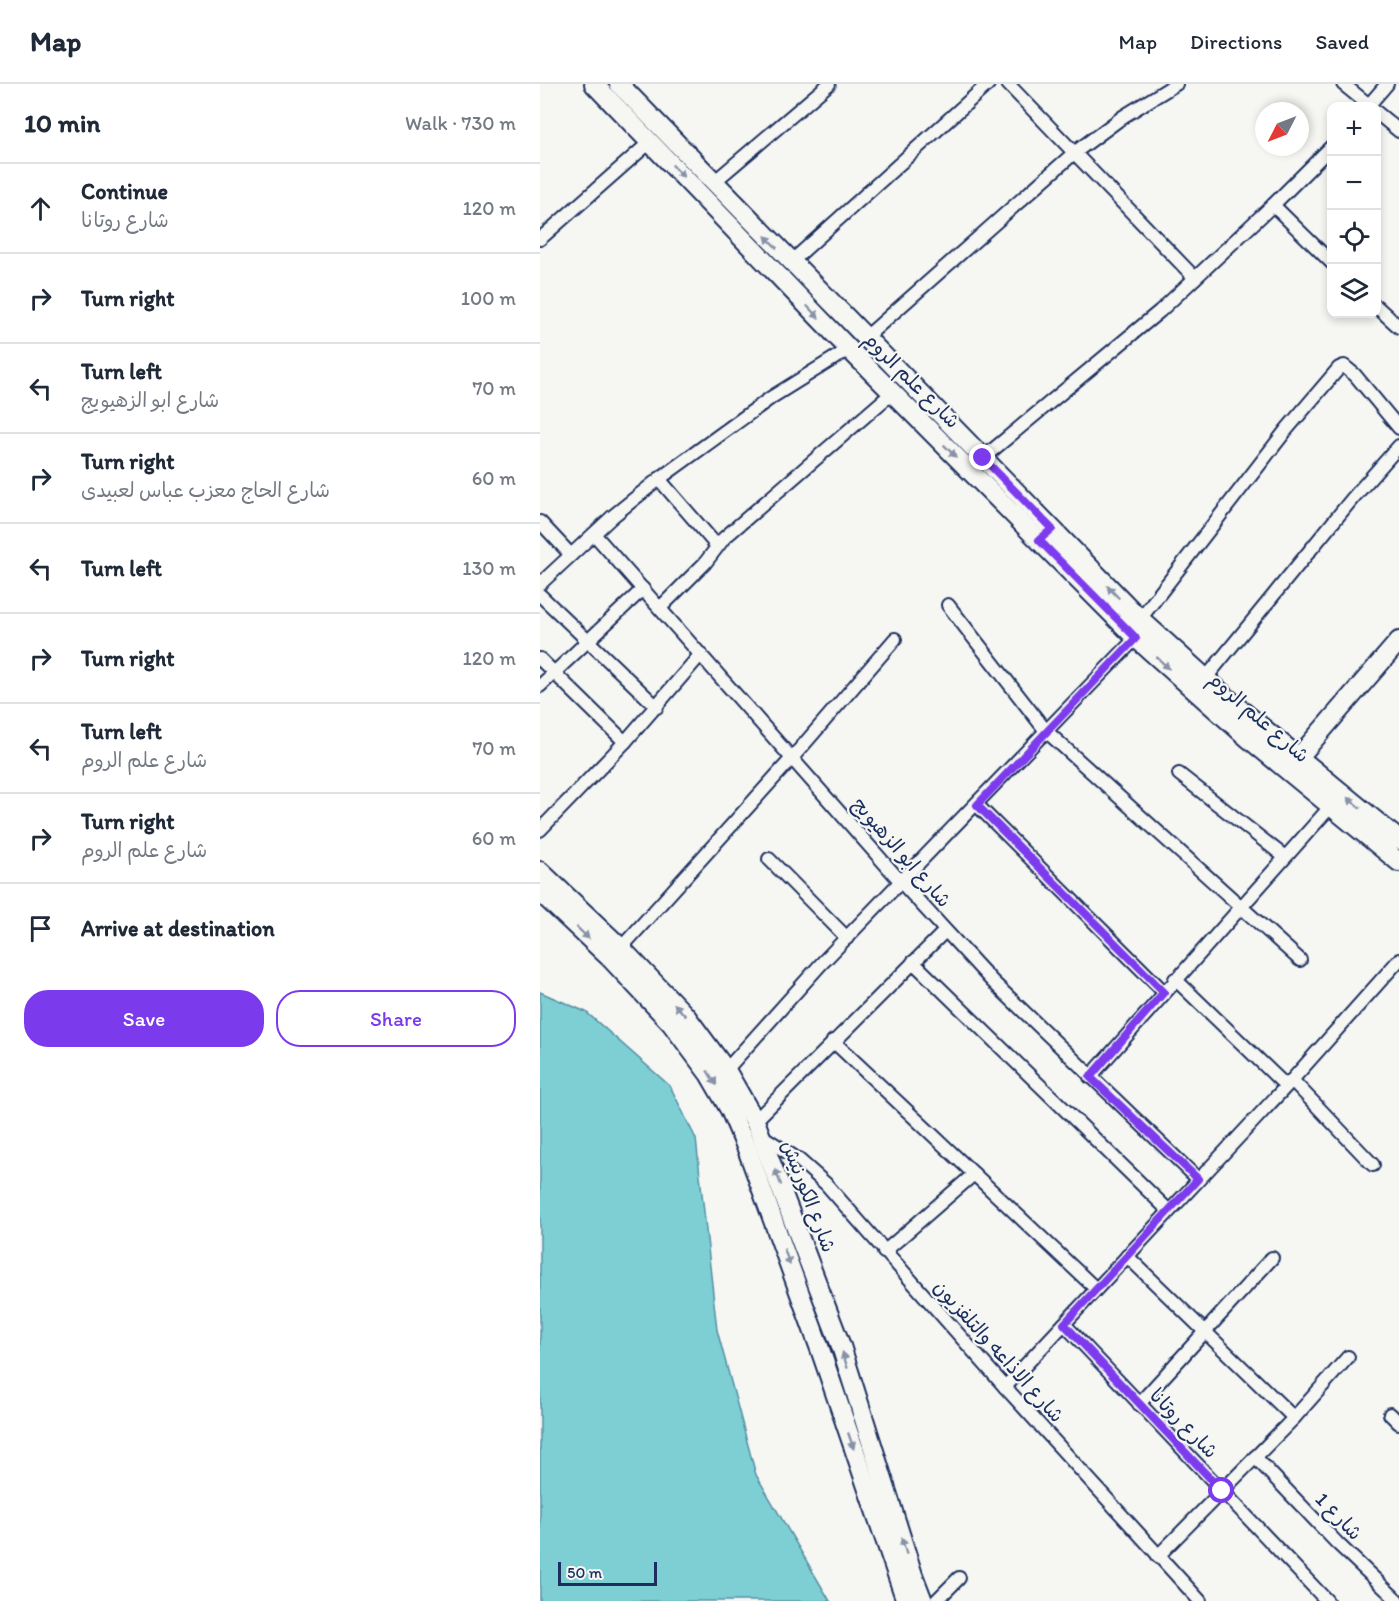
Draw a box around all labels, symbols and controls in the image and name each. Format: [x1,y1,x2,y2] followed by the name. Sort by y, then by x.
[30,24,81,58] text: Map
[1119,29,1157,54] text: Map
[1190,29,1282,54] text: Directions
[1315,29,1369,54] text: Saved
[1255,102,1309,156] north arrow
[1327,102,1381,318] map controls
[1327,102,1381,156] button: +
[24,107,100,139] text: 10 min
[405,111,516,135] text: Walk · 730 m
[1327,156,1381,210] button: −
[671,164,685,178] one-way arrow
[81,178,168,205] text: Continue
[24,192,57,225] icon: ahead
[463,196,516,220] text: 120 m
[81,208,169,232] text: شارع روتانا
[1327,210,1381,264] button: locate
[765,235,779,249] one-way arrow
[1327,264,1381,318] button: layers
[24,282,57,315] icon: right
[81,285,175,312] text: Turn right
[461,286,516,310] text: 100 m
[806,305,820,319] one-way arrow
[856,327,965,436] street label: شارع علم الروم
[81,358,162,385] text: Turn left
[24,372,57,405] icon: left
[472,376,516,400] text: 70 m
[81,388,219,412] text: شارع ابو الزهيويج
[943,444,957,458] one-way arrow
[969,444,995,470] route end
[81,448,175,475] text: Turn right
[24,462,57,495] icon: right
[472,466,516,490] text: 60 m
[81,478,330,502] text: شارع الحاج معزب عباس لعبيدى
[24,552,57,585] icon: left
[81,555,162,582] text: Turn left
[462,556,516,580] text: 130 m
[1106,584,1120,599] one-way arrow
[24,642,57,675] icon: right
[81,645,175,672] text: Turn right
[463,646,516,670] text: 120 m
[1155,656,1170,669] one-way arrow
[1201,667,1314,770] street label: شارع علم الروم
[81,718,162,745] text: Turn left
[24,732,57,765] icon: left
[472,736,516,760] text: 70 m
[81,748,207,772] text: شارع علم الروم
[846,792,956,913] street label: شارع ابو الزهيويج
[1346,797,1362,810] one-way arrow
[81,808,175,835] text: Turn right
[24,822,57,855] icon: right
[472,826,516,850] text: 60 m
[81,838,207,862] text: شارع علم الروم
[24,912,57,945] icon: arrive
[81,915,275,942] text: Arrive at destination
[575,925,589,939] one-way arrow
[24,990,264,1047] button: Save
[276,990,516,1047] button: Share
[674,1003,687,1018] one-way arrow
[706,1070,717,1086] one-way arrow
[775,1137,841,1256] street label: شارع الكورنيش
[772,1168,782,1186] one-way arrow
[783,1248,792,1266] one-way arrow
[927,1275,1069,1429] street label: شارع الاذاعه والتلفزيون
[840,1351,850,1369] one-way arrow
[1143,1383,1223,1464] street label: شارع روتانا
[847,1432,857,1450] one-way arrow
[1208,1477,1234,1503] route start
[1309,1487,1367,1546] street label: شارع 1
[898,1537,908,1555] one-way arrow
[558,1559,657,1586] scale bar
[567,1563,602,1582] text: 50 m

